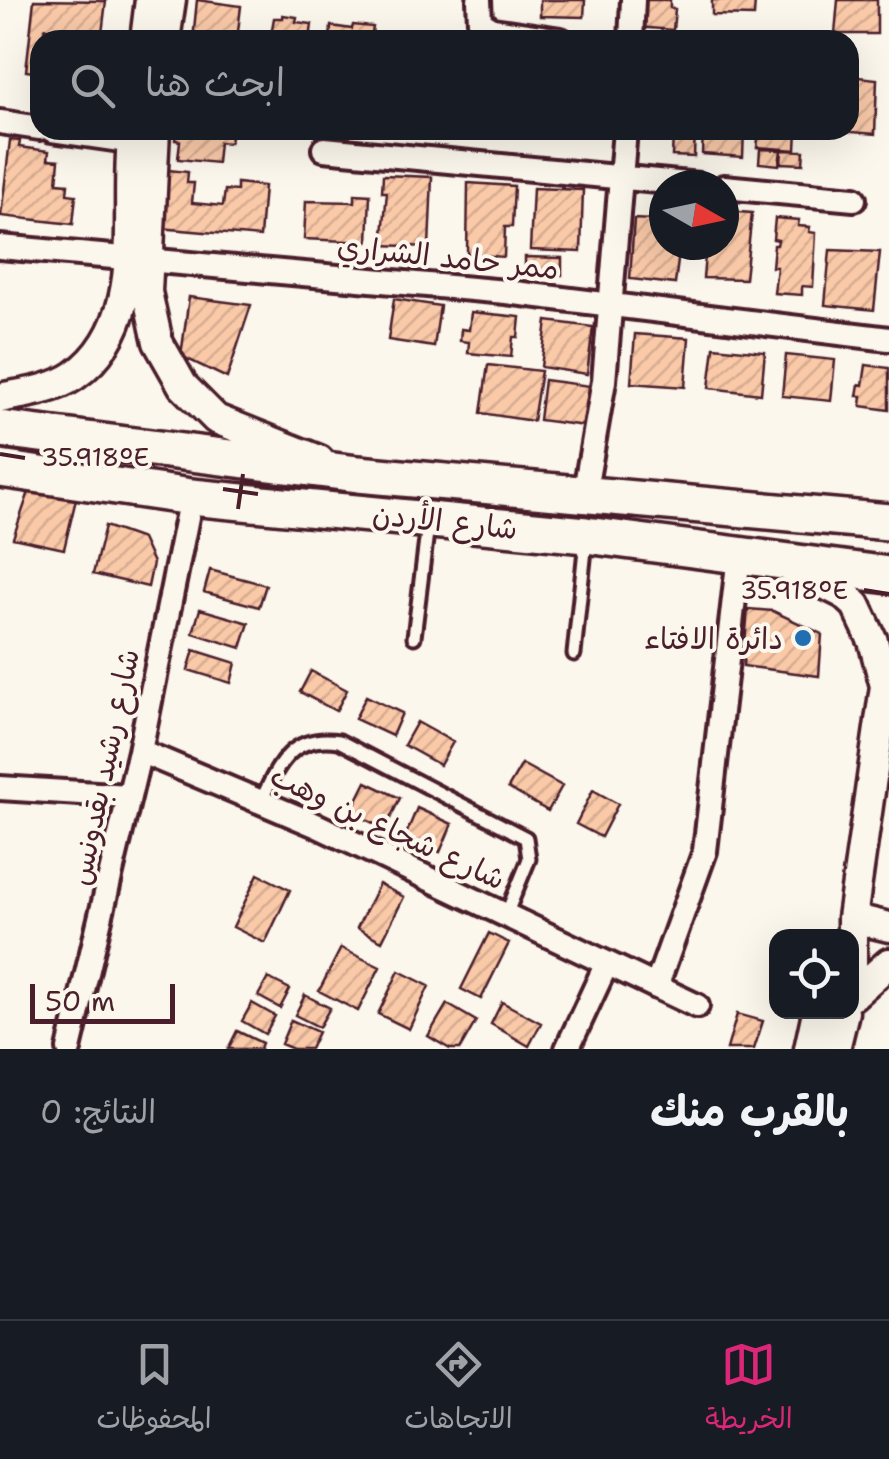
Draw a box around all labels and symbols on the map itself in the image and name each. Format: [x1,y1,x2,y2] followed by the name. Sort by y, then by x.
[649,170,739,260] north arrow
[335,225,561,290] street label: ممر حامد الشراري
[41,440,149,474] text: 35.918°E
[370,493,520,550] street label: شارع الأردن
[740,573,848,607] text: 35.918°E
[644,618,783,659] place label: دائرة الافتاء
[792,627,814,649] marker: دائرة الافتاء
[59,645,150,889] street label: شارع رشيد بقدونس
[263,755,512,900] street label: شارع شجاع بن وهب
[30,979,175,1024] scale bar

